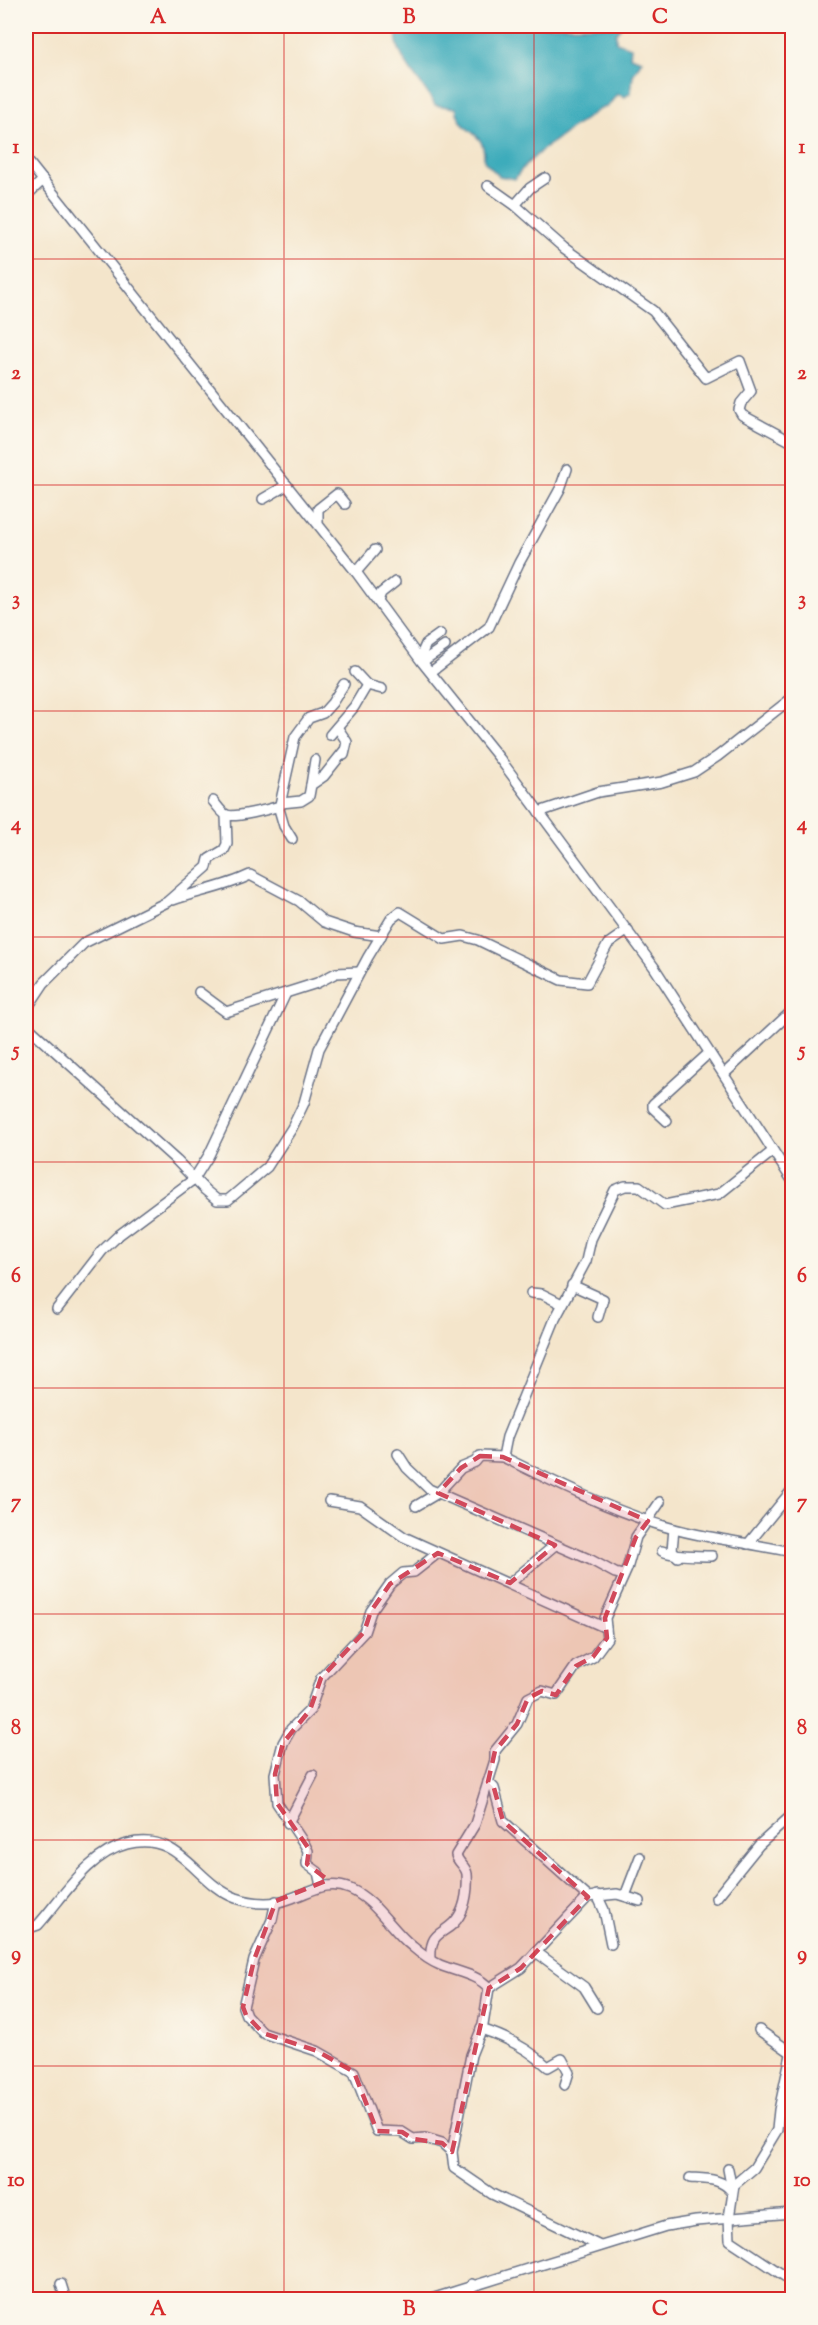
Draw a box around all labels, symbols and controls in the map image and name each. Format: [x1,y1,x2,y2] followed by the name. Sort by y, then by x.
[150,4,167,33] text: A
[403,4,416,33] text: B
[652,4,668,33] text: C
[13,134,20,163] text: 1
[799,134,806,163] text: 1
[11,360,21,389] text: 2
[797,360,807,389] text: 2
[12,586,20,615] text: 3
[798,586,806,615] text: 3
[10,811,21,840] text: 4
[796,811,807,840] text: 4
[11,1037,20,1066] text: 5
[797,1037,806,1066] text: 5
[11,1263,21,1292] text: 6
[797,1263,807,1292] text: 6
[11,1489,22,1518] text: 7
[797,1489,808,1518] text: 7
[11,1715,21,1744] text: 8
[797,1715,807,1744] text: 8
[11,1941,21,1970] text: 9
[797,1941,807,1970] text: 9
[7,2167,25,2196] text: 10
[793,2167,811,2196] text: 10
[150,2296,167,2325] text: A
[403,2296,416,2325] text: B
[652,2296,668,2325] text: C

